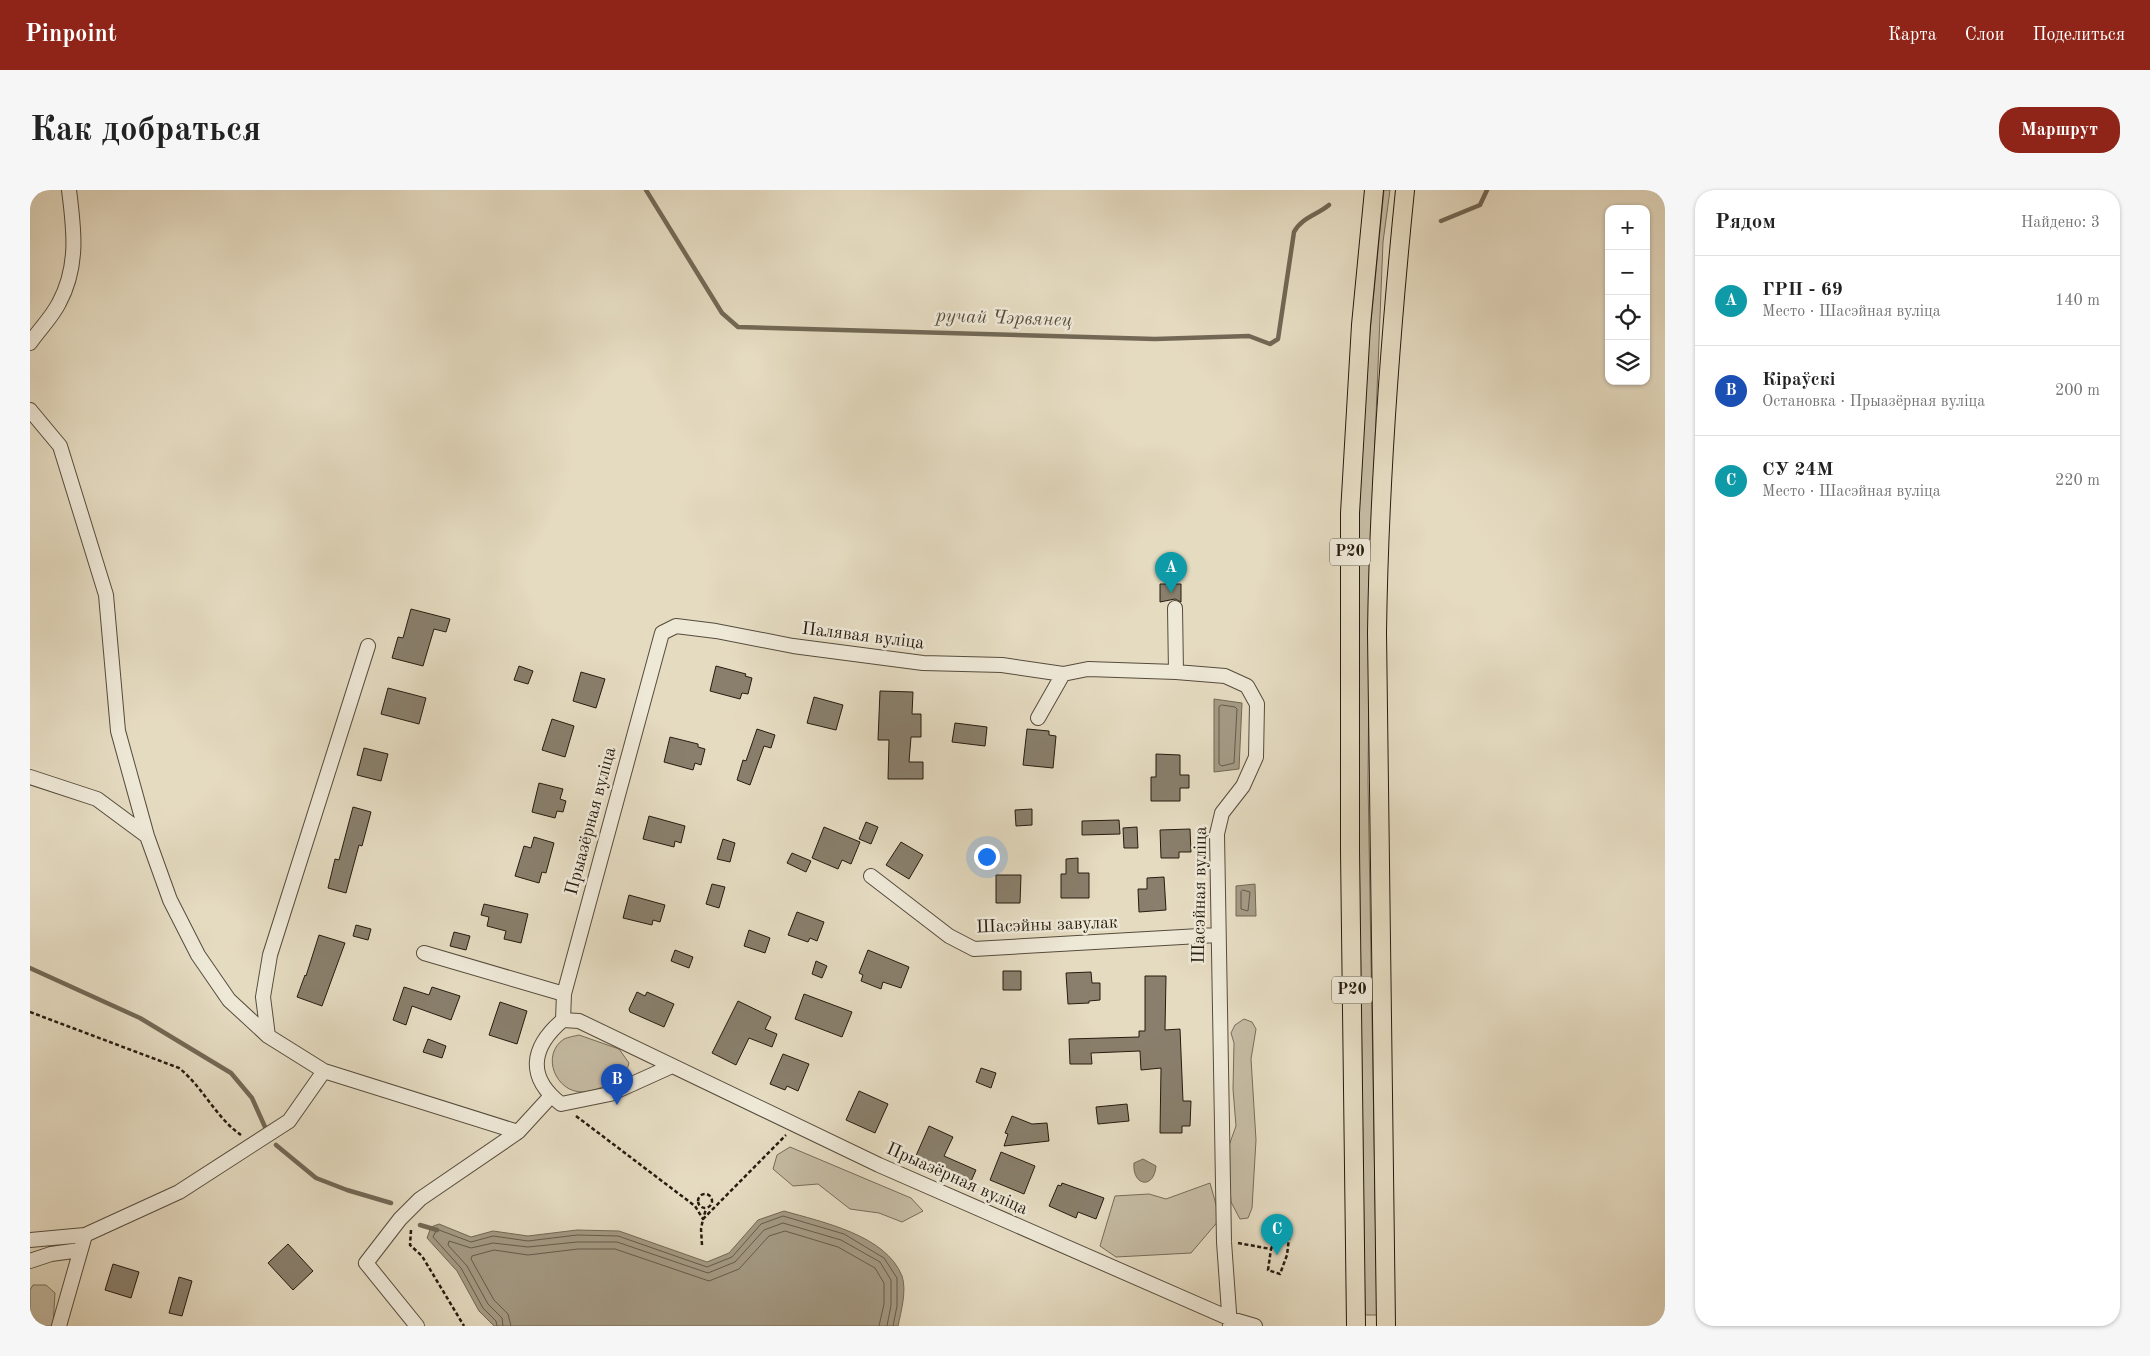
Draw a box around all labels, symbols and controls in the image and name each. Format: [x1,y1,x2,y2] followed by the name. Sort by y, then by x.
[25,23,117,47] text: Pinpoint
[1888,26,1937,44] text: Карта
[1965,26,2004,44] text: Слои
[2032,26,2125,44] text: Поделиться
[1999,107,2120,153] button: Маршрут
[30,113,261,148] text: Как добраться
[1605,205,1650,385] map controls
[1605,205,1650,250] button: +
[1715,212,1776,233] text: Рядом
[2021,215,2100,231] text: Найдено: 3
[1605,250,1650,295] button: −
[1762,281,1843,300] text: ГРП - 69
[1725,293,1737,309] text: A
[2055,293,2100,309] text: 140 m
[1605,295,1650,340] button: locate
[1762,304,1941,320] text: Место · Шасэйная вуліца
[933,307,1073,331] water label: ручай Чэрвянец
[1605,340,1650,385] button: layers
[1762,371,1835,390] text: Кіраўскі
[1725,383,1737,399] text: B
[2055,383,2100,399] text: 200 m
[1762,394,1985,410] text: Остановка · Прыазёрная вуліца
[1762,461,1833,480] text: СУ 24М
[1726,473,1736,489] text: C
[2055,473,2100,489] text: 220 m
[1762,484,1941,500] text: Место · Шасэйная вуліца
[1330,538,1370,566] road number: Р20
[1155,552,1187,593] pin: A
[801,620,925,652] street label: Палявая вуліца
[563,745,619,897] street label: Прыазёрная вуліца
[1190,826,1210,964] street label: Шасэйная вуліца
[974,844,1000,870] your location
[976,914,1118,936] street label: Шасэйны завулак
[1332,976,1372,1004] road number: Р20
[601,1064,633,1105] pin: B
[884,1140,1031,1218] street label: Прыазёрная вуліца
[1261,1214,1293,1255] pin: C

